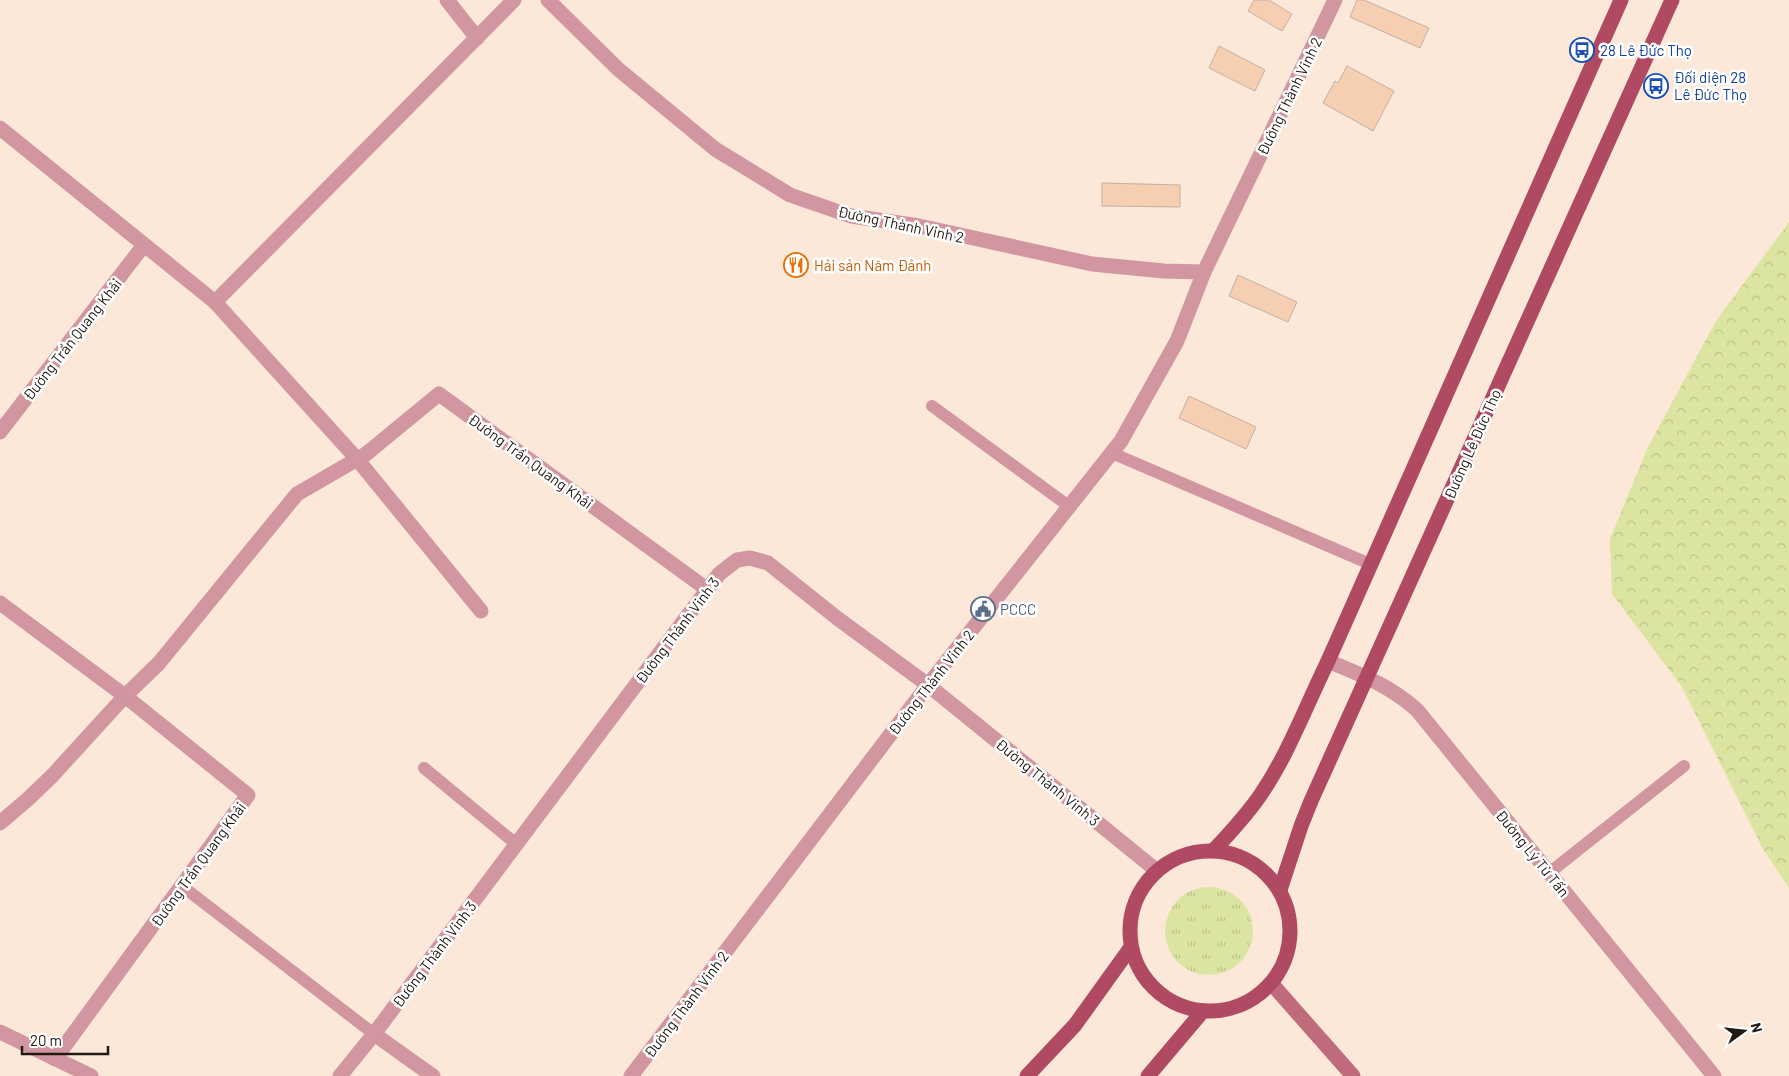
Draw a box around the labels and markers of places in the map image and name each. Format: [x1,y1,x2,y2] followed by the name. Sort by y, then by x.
[1569,37,1595,63] bus stop icon: 28 Lê Đức Thọ
[1600,41,1692,59] place label: 28 Lê Đức Thọ
[1674,68,1747,103] place label: Đối diện 28 Lê Đức Thọ
[1643,73,1669,99] bus stop icon: Đối diện 28 Lê Đức Thọ
[783,252,809,278] restaurant icon: Hải sản Năm Đảnh
[814,256,931,274] place label: Hải sản Năm Đảnh
[970,596,996,622] public building icon: PCCC
[1000,600,1036,618] place label: PCCC

